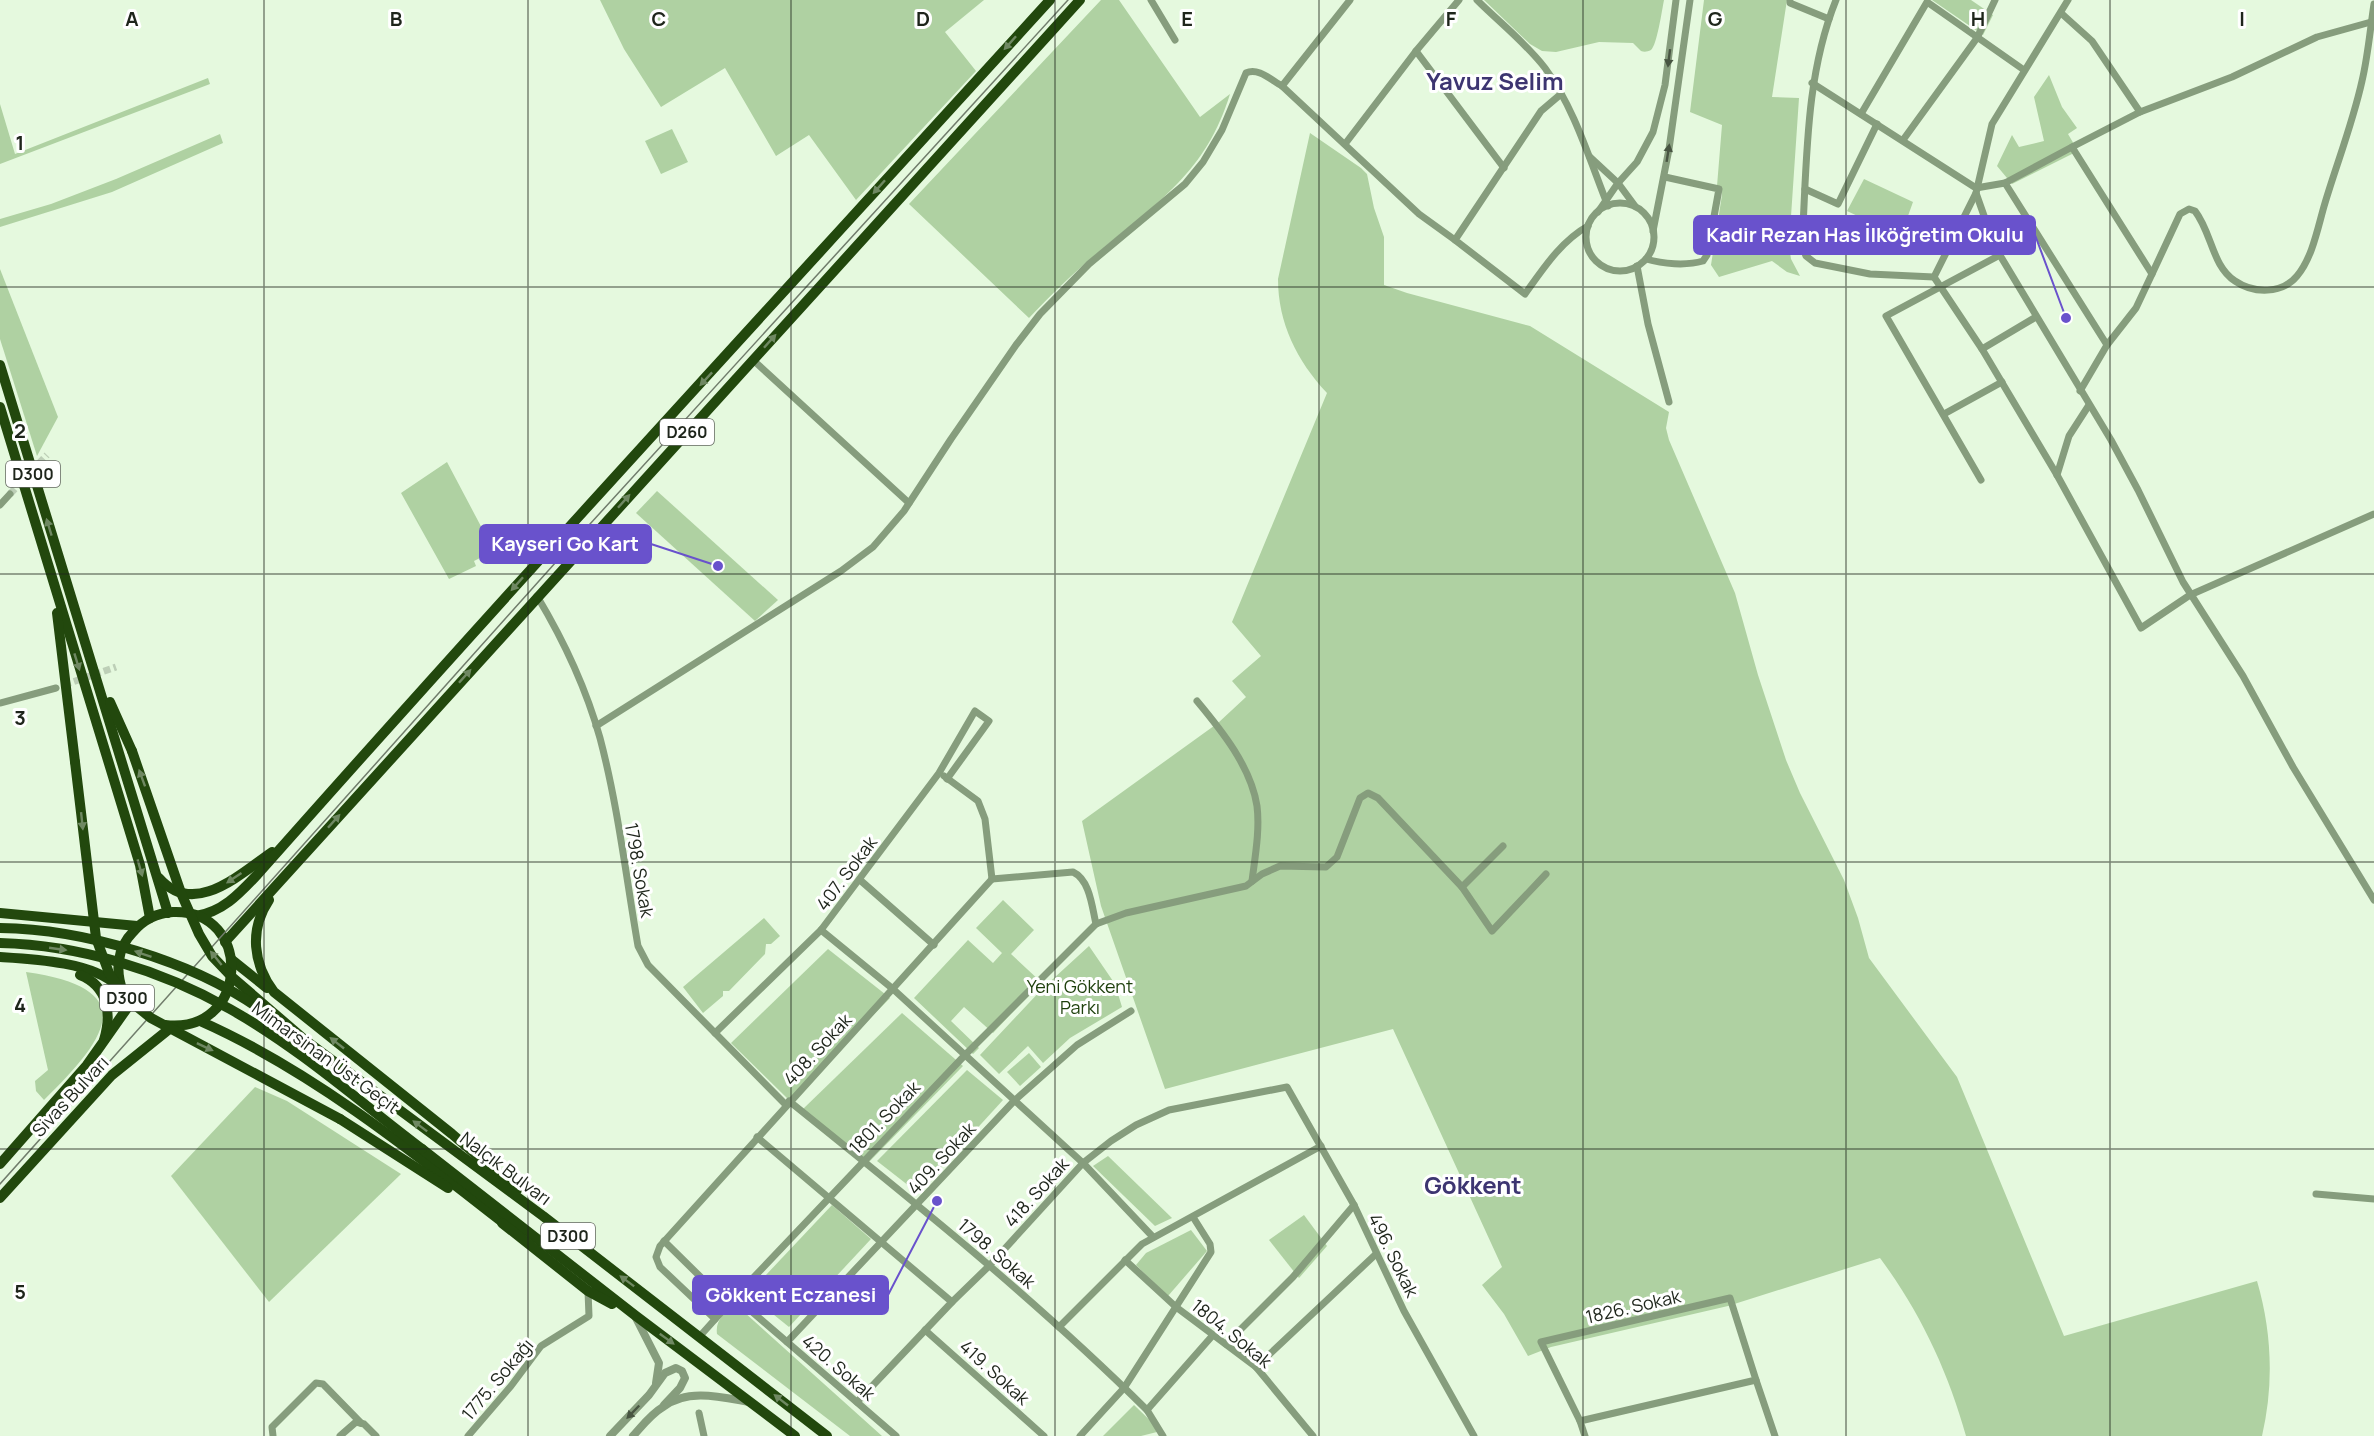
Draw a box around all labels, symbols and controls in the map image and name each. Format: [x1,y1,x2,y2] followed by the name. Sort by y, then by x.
[125,5,139,32] text: A
[390,5,403,32] text: B
[652,5,666,32] text: C
[916,5,930,32] text: D
[1181,5,1193,32] text: E
[1446,5,1457,32] text: F
[1708,5,1723,32] text: G
[1971,5,1985,32] text: H
[2239,5,2245,32] text: I
[1004,36,1018,50] one-way arrow
[1664,49,1674,68] one-way arrow
[1426,64,1564,97] district label: Yavuz Selim
[16,129,24,156] text: 1
[1664,143,1673,162] one-way arrow
[872,180,886,195] one-way arrow
[1694,216,2035,254] callout: Kadir Rezan Has İlköğretim Okulu
[1706,221,2024,248] text: Kadir Rezan Has İlköğretim Okulu
[763,334,776,349] one-way arrow
[699,371,713,386] one-way arrow
[14,417,26,444] text: 2
[660,419,714,445] road number: D260
[6,461,60,487] road number: D300
[617,494,630,509] one-way arrow
[44,518,53,536] one-way arrow
[480,525,651,563] callout: Kayseri Go Kart
[491,530,639,557] text: Kayseri Go Kart
[511,576,524,591] one-way arrow
[73,653,83,671] one-way arrow
[458,669,472,684] one-way arrow
[14,704,26,731] text: 3
[137,769,147,787] one-way arrow
[77,811,86,830] one-way arrow
[327,814,340,829] one-way arrow
[620,821,660,920] street label: 1798. Sokak
[810,830,882,915] street label: 407. Sokak
[136,859,146,877] one-way arrow
[226,872,242,883] one-way arrow
[49,945,68,954] one-way arrow
[134,949,152,959] one-way arrow
[209,950,222,966] one-way arrow
[1027,974,1133,1019] park label: Yeni Gökkent Parkı
[100,985,154,1011] road number: D300
[14,991,26,1018] text: 4
[248,995,404,1119] street label: Mimarsinan Üst Geçit
[778,1007,857,1090] street label: 408. Sokak
[330,1038,345,1050] one-way arrow
[196,1043,213,1052] one-way arrow
[26,1050,114,1142] street label: Sivas Bulvarı
[843,1075,926,1159] street label: 1801. Sokak
[901,1116,981,1199] street label: 409. Sokak
[413,1120,428,1132] one-way arrow
[456,1126,556,1210] street label: Nalçık Bulvarı
[998,1151,1074,1232] street label: 418. Sokak
[1424,1168,1522,1201] district label: Gökkent
[1363,1209,1425,1302] street label: 496. Sokak
[953,1213,1042,1294] street label: 1798. Sokak
[541,1223,595,1249] road number: D300
[619,1275,634,1287] one-way arrow
[693,1276,888,1314] callout: Gökkent Eczanesi
[14,1278,26,1305] text: 5
[706,1281,876,1308] text: Gökkent Eczanesi
[1583,1283,1684,1329] street label: 1826. Sokak
[1187,1293,1278,1373] street label: 1804. Sokak
[797,1329,881,1406] street label: 420. Sokak
[456,1333,538,1425] street label: 1775. Sokağı
[659,1333,675,1346] one-way arrow
[955,1334,1036,1410] street label: 419. Sokak
[773,1393,789,1406] one-way arrow
[626,1404,640,1419] one-way arrow

